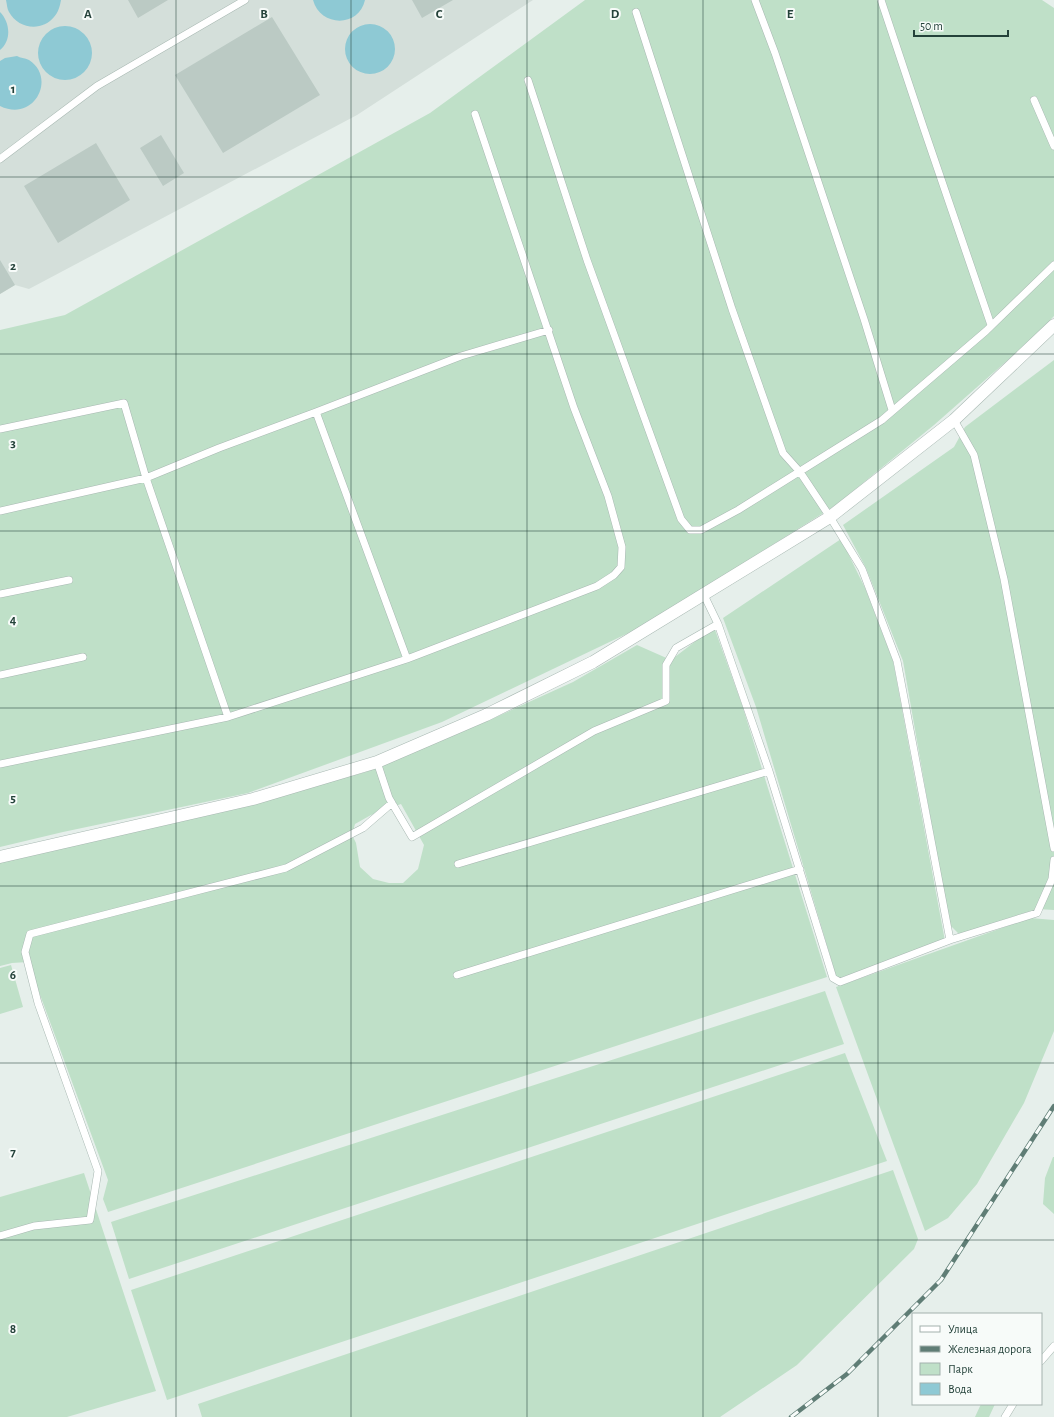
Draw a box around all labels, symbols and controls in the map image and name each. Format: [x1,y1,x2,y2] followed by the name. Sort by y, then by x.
[84,8,92,21] text: A
[260,8,268,21] text: B
[436,8,443,21] text: C
[611,8,620,21] text: D
[787,8,794,21] text: E
[914,12,1008,38] scale bar
[920,20,943,32] text: 50 m
[11,83,15,96] text: 1
[10,260,16,273] text: 2
[10,437,16,450] text: 3
[10,614,17,627] text: 4
[10,792,16,805] text: 5
[10,969,16,982] text: 6
[10,1146,16,1159] text: 7
[912,1313,1042,1405] legend
[10,1323,16,1336] text: 8
[948,1323,978,1335] text: Улица
[948,1343,1032,1355] text: Железная дорога
[948,1363,973,1375] text: Парк
[948,1383,972,1395] text: Вода

